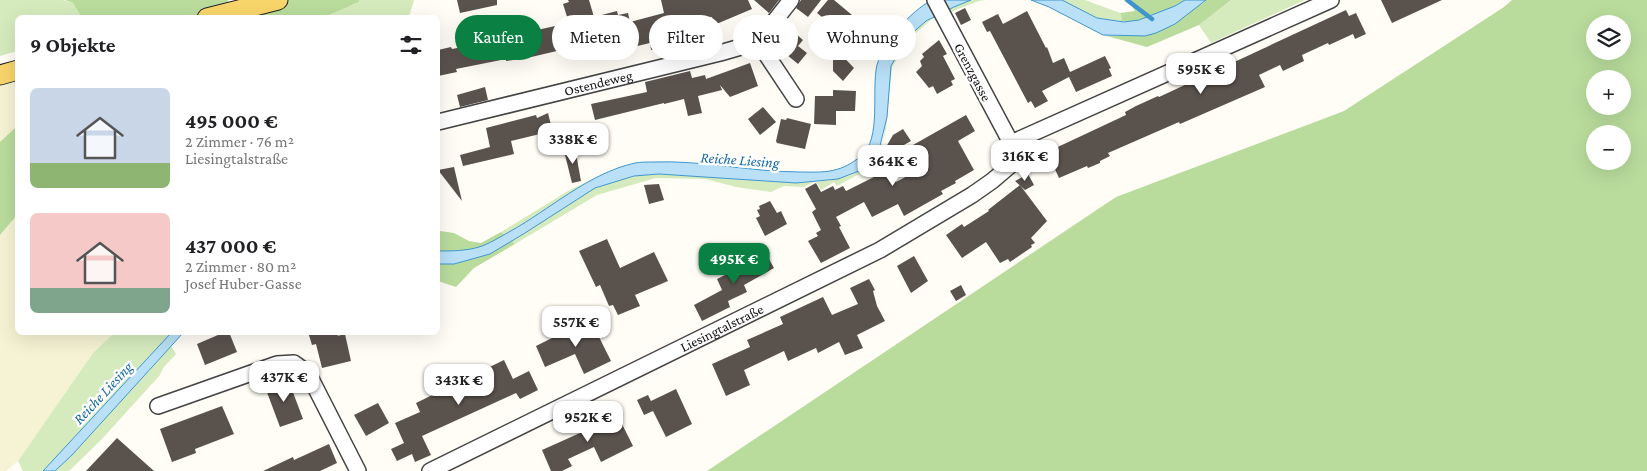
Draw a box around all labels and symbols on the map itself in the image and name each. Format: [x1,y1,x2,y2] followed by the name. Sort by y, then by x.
[951,40,995,104] street label: Grenzgasse
[1160,52,1242,95] pin: 595K €
[563,67,634,99] street label: Ostendeweg
[532,122,614,165] pin: 338K €
[984,140,1066,182] pin: 316K €
[852,144,934,187] pin: 364K €
[700,149,780,172] water label: Reiche Liesing
[693,242,775,285] pin: 495K €
[678,301,766,355] street label: Liesingtalstraße
[535,306,617,348] pin: 557K €
[70,358,137,428] water label: Reiche Liesing
[243,360,325,403] pin: 437K €
[418,364,500,406] pin: 343K €
[547,400,629,443] pin: 952K €

